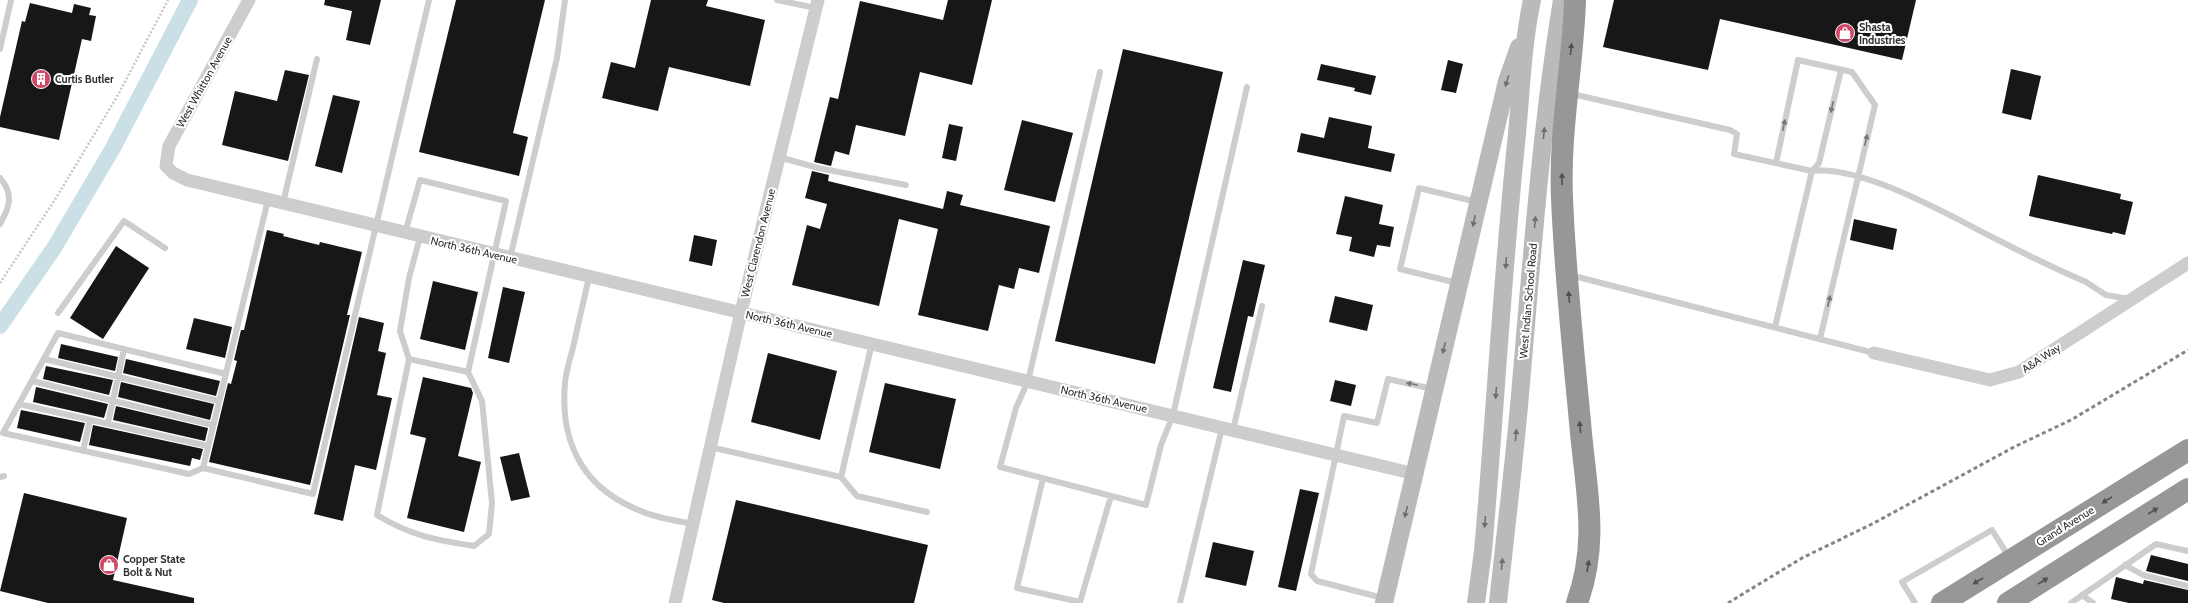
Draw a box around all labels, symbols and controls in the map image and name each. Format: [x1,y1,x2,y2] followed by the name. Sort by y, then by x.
[1859,20,1906,47] place label: Shasta Industries
[1834,22,1856,44] shop icon: Shasta Industries
[173,34,235,130] street label: West Whitton Avenue
[1568,43,1574,55] one-way arrow
[30,68,52,90] building icon: Curtis Butler
[55,72,114,86] place label: Curtis Butler
[1504,76,1510,88] one-way arrow
[1829,102,1835,114] one-way arrow
[1782,119,1788,131] one-way arrow
[1541,127,1547,139] one-way arrow
[1864,133,1870,146] one-way arrow
[1559,172,1565,185] one-way arrow
[738,187,778,299] street label: West Clarendon Avenue
[1470,215,1476,228] one-way arrow
[1531,216,1538,228] one-way arrow
[429,233,519,267] street label: North 36th Avenue
[1516,243,1540,359] street label: West Indian School Road
[1503,257,1510,269] one-way arrow
[1565,291,1572,303] one-way arrow
[1826,295,1832,307] one-way arrow
[744,307,834,341] street label: North 36th Avenue
[2019,340,2063,376] street label: A&A Way
[1441,342,1447,354] one-way arrow
[1405,381,1418,387] one-way arrow
[1059,382,1149,416] street label: North 36th Avenue
[1493,387,1500,399] one-way arrow
[1577,421,1583,433] one-way arrow
[1513,429,1519,441] one-way arrow
[2101,496,2113,503] one-way arrow
[2033,502,2097,549] street label: Grand Avenue
[1403,506,1409,518] one-way arrow
[2147,508,2159,515] one-way arrow
[1482,516,1489,528] one-way arrow
[123,552,185,579] place label: Copper State Bolt & Nut
[98,554,120,576] shop icon: Copper State Bolt & Nut
[1499,558,1505,570] one-way arrow
[1585,559,1591,572] one-way arrow
[1972,577,1984,584] one-way arrow
[2038,577,2048,585] one-way arrow

